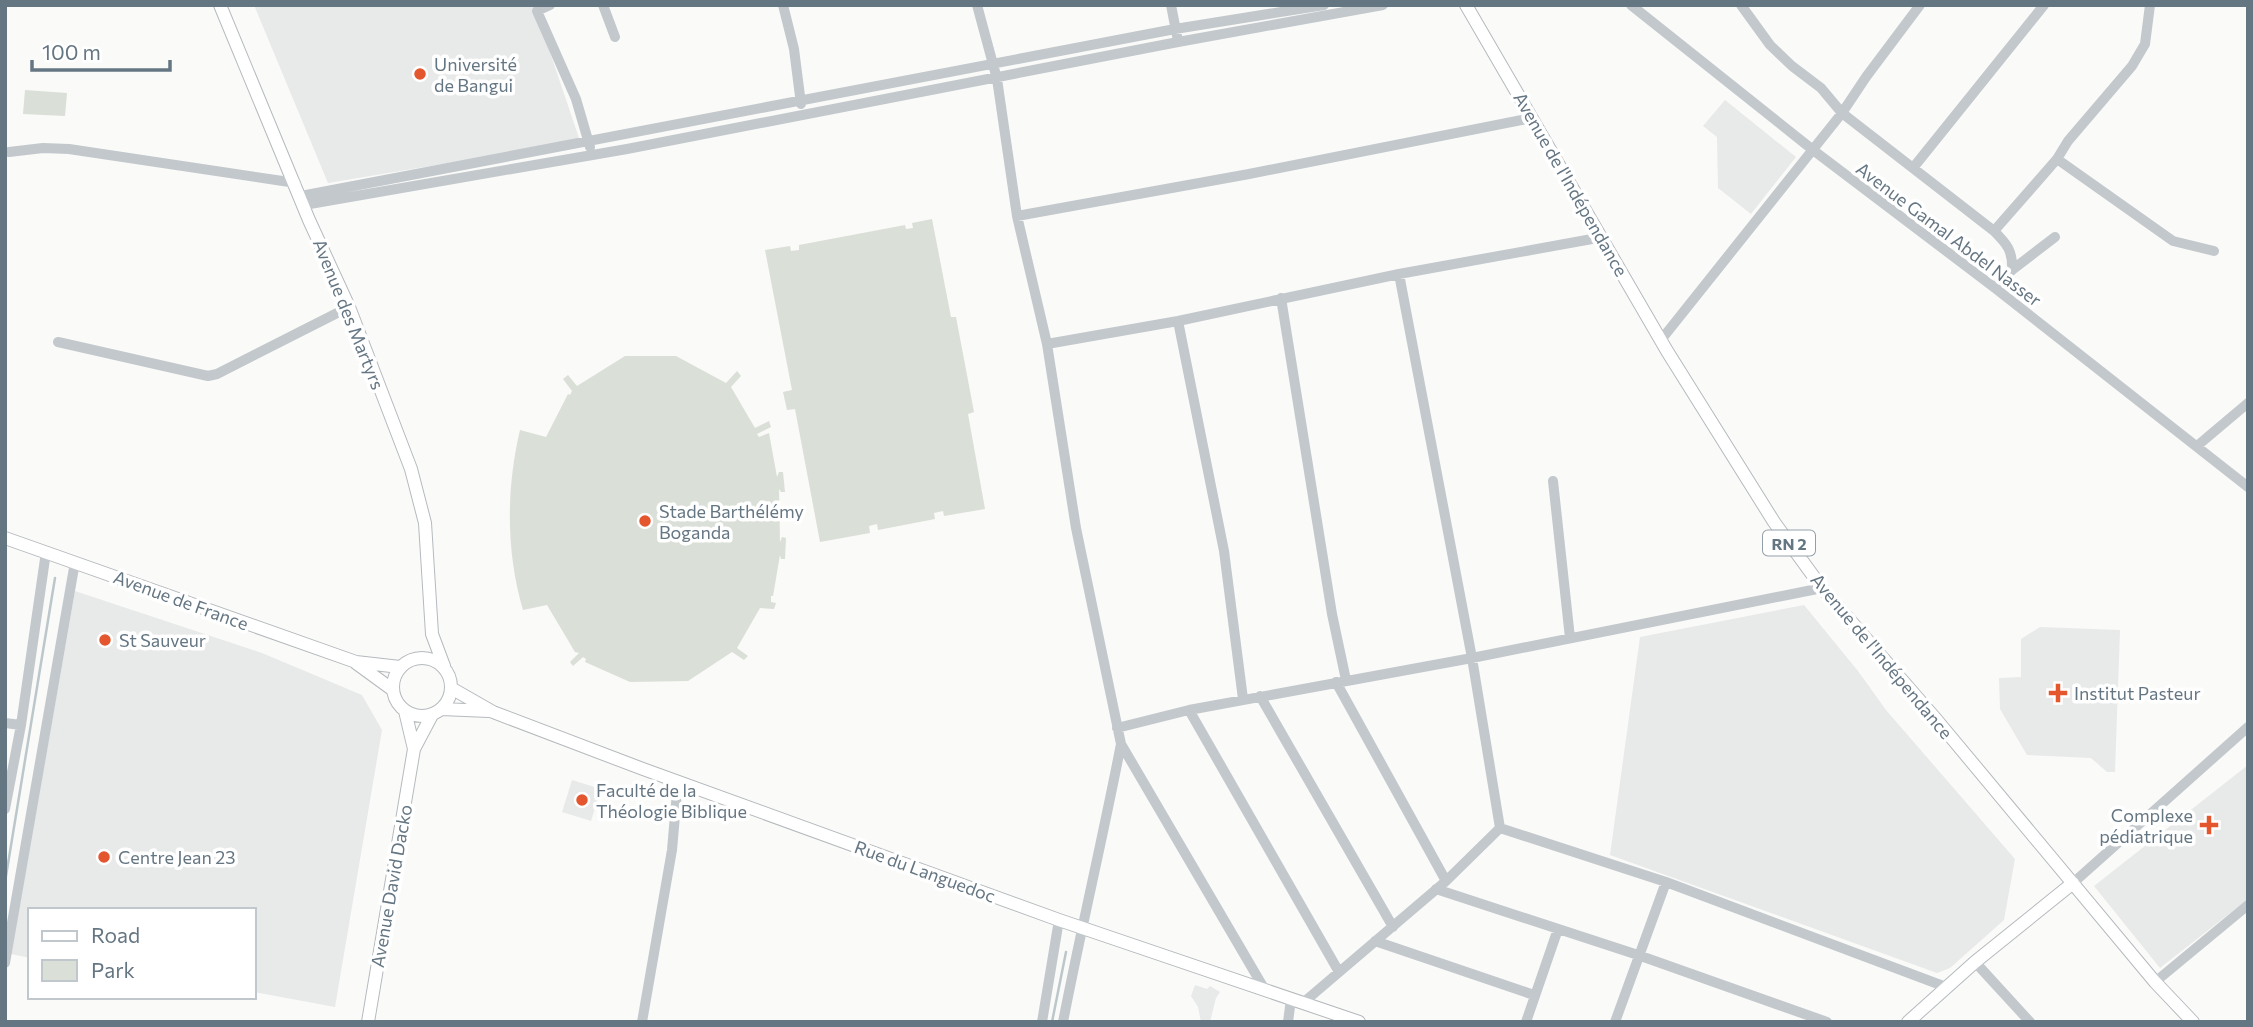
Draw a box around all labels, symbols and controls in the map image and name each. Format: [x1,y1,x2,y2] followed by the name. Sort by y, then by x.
[32,28,170,72] scale bar
[42,39,101,64] text: 100 m
[434,53,517,96] place label: Université de Bangui
[412,66,428,82] marker: Université de Bangui
[1509,88,1633,280] street label: Avenue de l'Indépendance
[1852,157,2046,311] street label: Avenue Gamal Abdel Nasser
[309,236,389,392] street label: Avenue des Martyrs
[659,500,804,543] place label: Stade Barthélémy Boganda
[637,513,653,529] marker: Stade Barthélémy Boganda
[1763,530,1815,556] road number: RN 2
[111,565,251,635] street label: Avenue de France
[1806,569,1958,743] street label: Avenue de l'Indépendance
[119,629,206,651] place label: St Sauveur
[97,632,113,648] marker: St Sauveur
[2074,682,2201,704] place label: Institut Pasteur
[2048,683,2068,703] marker: Institut Pasteur
[596,779,747,822] place label: Faculté de la Théologie Biblique
[574,792,590,808] marker: Faculté de la Théologie Biblique
[366,803,416,969] street label: Avenue David Dacko
[2099,804,2193,847] place label: Complexe pédiatrique
[2199,815,2219,835] marker: Complexe pédiatrique
[852,835,999,907] street label: Rue du Languedoc
[118,846,236,868] place label: Centre Jean 23
[96,849,112,865] marker: Centre Jean 23
[28,908,256,999] legend
[91,922,140,947] text: Road
[91,957,135,982] text: Park

